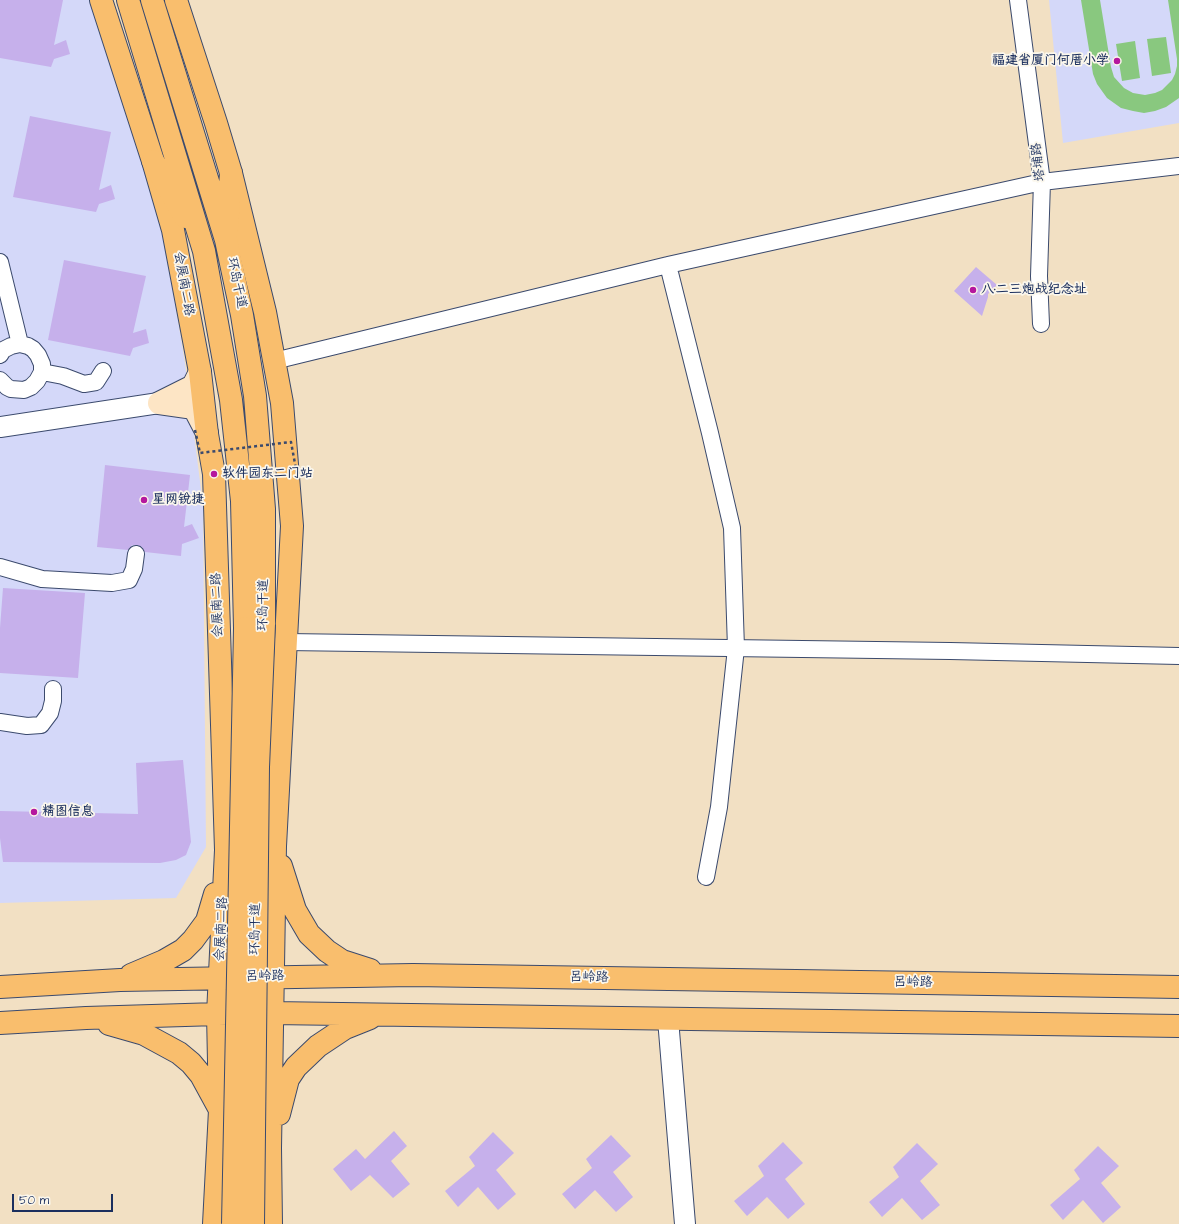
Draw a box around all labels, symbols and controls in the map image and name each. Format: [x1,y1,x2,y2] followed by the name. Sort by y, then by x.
[992,53,1109,69] place label: 福建省厦门何厝小学
[1112,56,1122,66] marker: 福建省厦门何厝小学
[1029,142,1049,182] street label: 塔埔路
[170,251,196,317] street label: 会展南二路
[223,256,249,310] street label: 环岛干道
[981,282,1087,298] place label: 八·二三炮战纪念址
[968,285,978,295] marker: 八·二三炮战纪念址
[222,466,313,482] place label: 软件园东二门站
[209,469,219,479] marker: 软件园东二门站
[152,492,204,508] place label: 星网锐捷
[139,495,149,505] marker: 星网锐捷
[209,572,227,638] street label: 会展南二路
[256,579,272,631] street label: 环岛干道
[42,804,94,820] place label: 精图信息
[29,807,39,817] marker: 精图信息
[213,896,231,962] street label: 会展南二路
[248,903,264,955] street label: 环岛干道
[245,969,285,985] street label: 吕岭路
[569,970,609,986] street label: 吕岭路
[893,975,933,991] street label: 吕岭路
[14,1186,115,1212] scale bar
[19,1192,49,1209] text: 50 m

